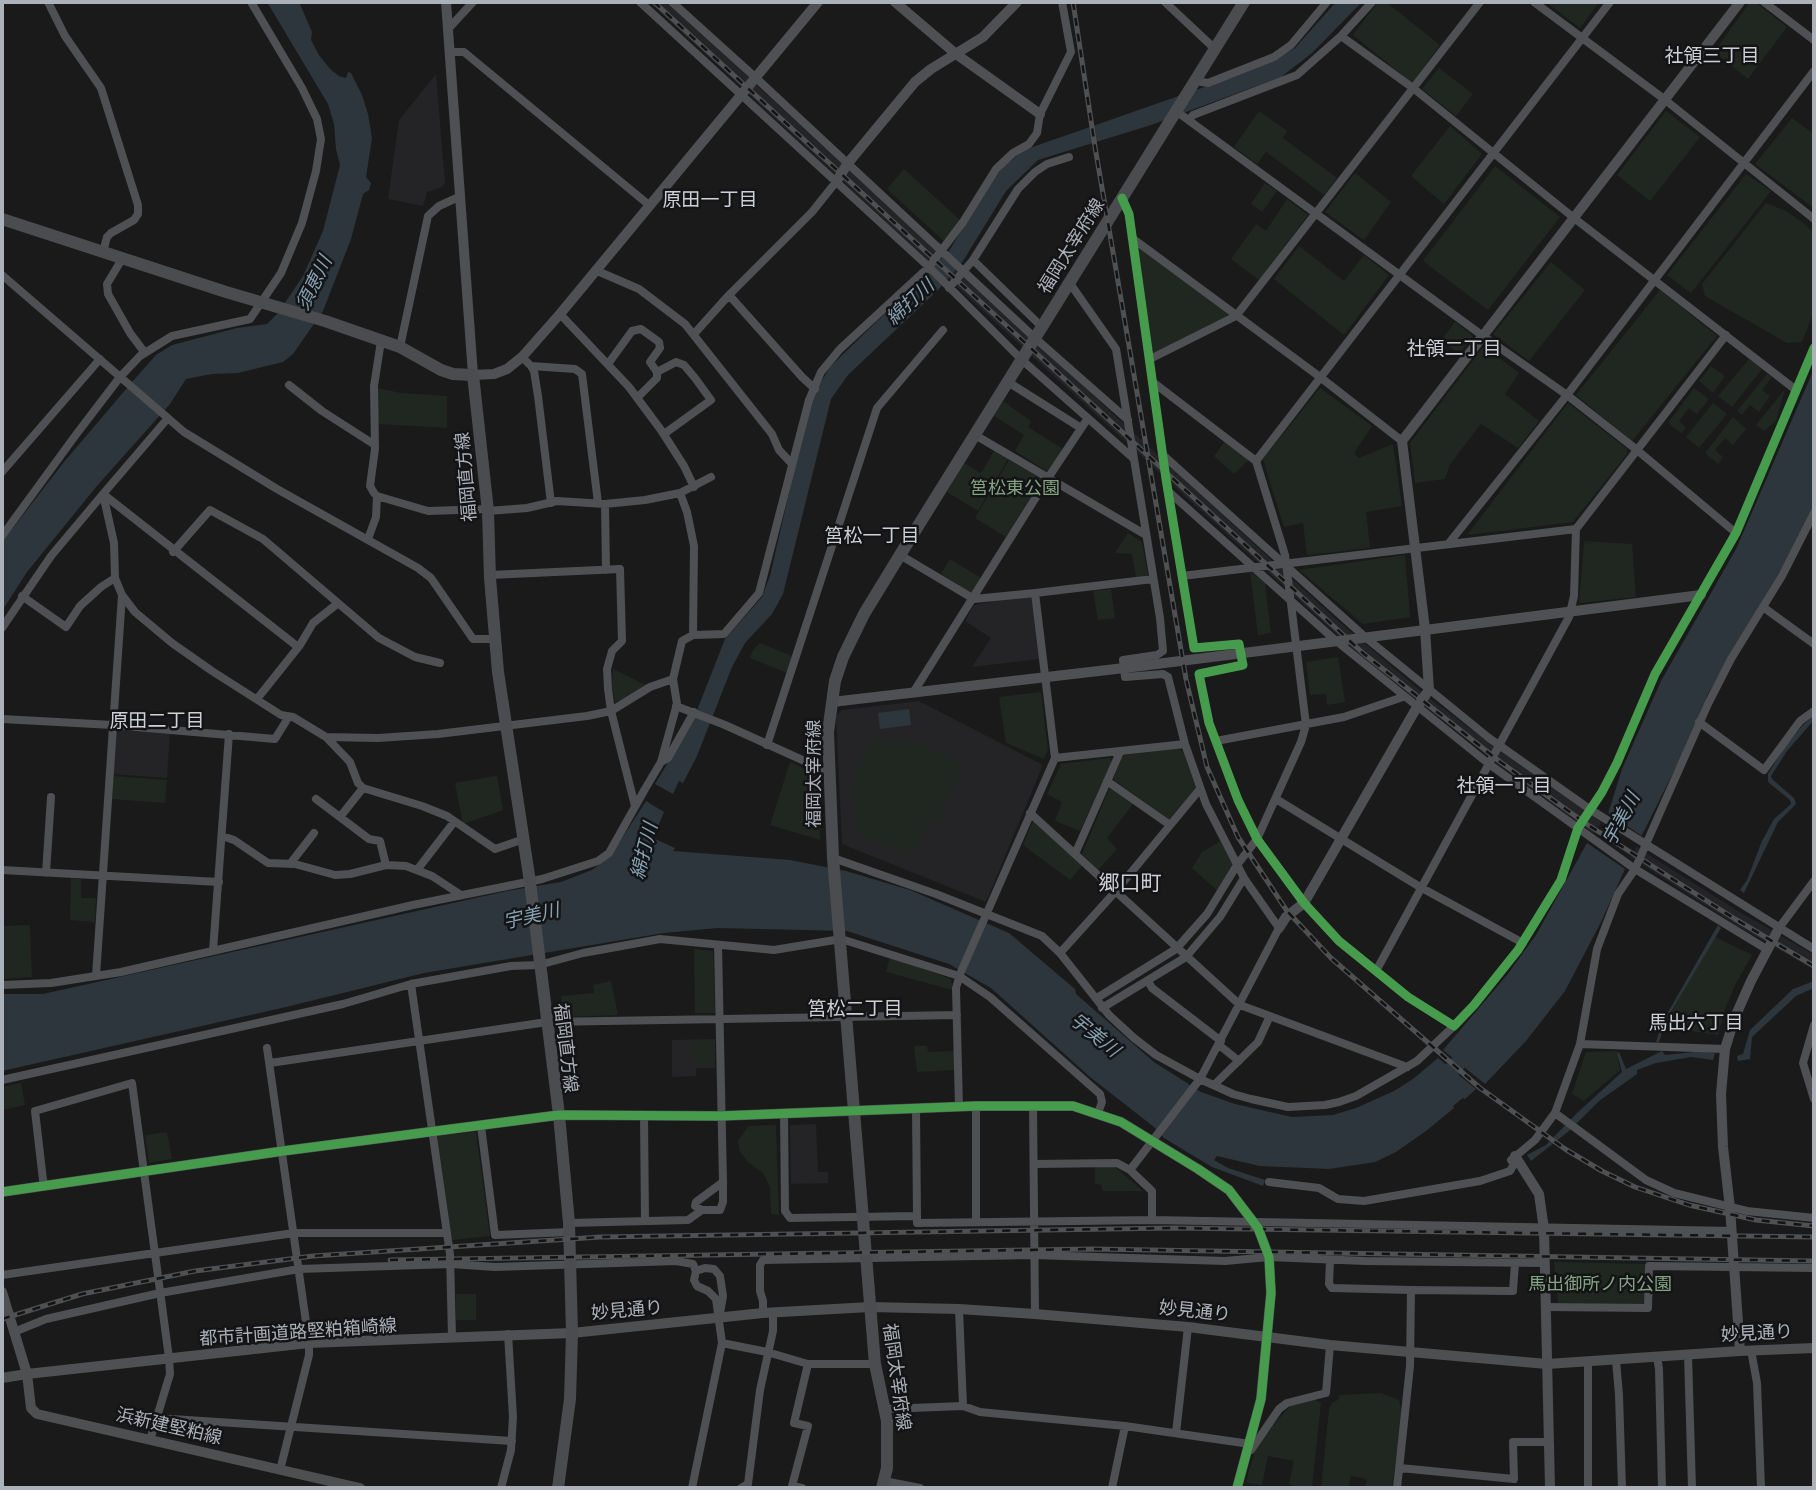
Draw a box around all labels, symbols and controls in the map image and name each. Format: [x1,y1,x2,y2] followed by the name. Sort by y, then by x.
[1665,45,1759,67] district label: 社領三丁目
[663,189,757,211] district label: 原田一丁目
[1033,194,1109,298] street label: 福岡太宰府線
[291,252,337,314] water label: 須恵川
[881,274,939,330] water label: 綿打川
[1407,338,1501,360] district label: 社領二丁目
[451,431,481,523] street label: 福岡直方線
[970,477,1060,499] park label: 筥松東公園
[825,525,919,547] district label: 筥松一丁目
[110,710,204,732] district label: 原田二丁目
[803,720,825,828] street label: 福岡太宰府線
[1457,775,1551,797] district label: 社領一丁目
[1598,788,1644,850] water label: 宇美川
[626,821,662,881] water label: 綿打川
[1099,870,1161,896] district label: 郷口町
[501,898,561,934] water label: 宇美川
[808,998,902,1020] district label: 筥松二丁目
[550,1002,582,1094] street label: 福岡直方線
[1066,1008,1124,1062] water label: 宇美川
[1649,1012,1743,1034] district label: 馬出六丁目
[1528,1273,1672,1295] park label: 馬出御所ノ内公園
[590,1296,664,1324] street label: 妙見通り
[1158,1296,1232,1326] street label: 妙見通り
[198,1314,398,1350] street label: 都市計画道路堅粕箱崎線
[1720,1320,1794,1346] street label: 妙見通り
[879,1322,915,1432] street label: 福岡太宰府線
[114,1403,224,1449] street label: 浜新建堅粕線

